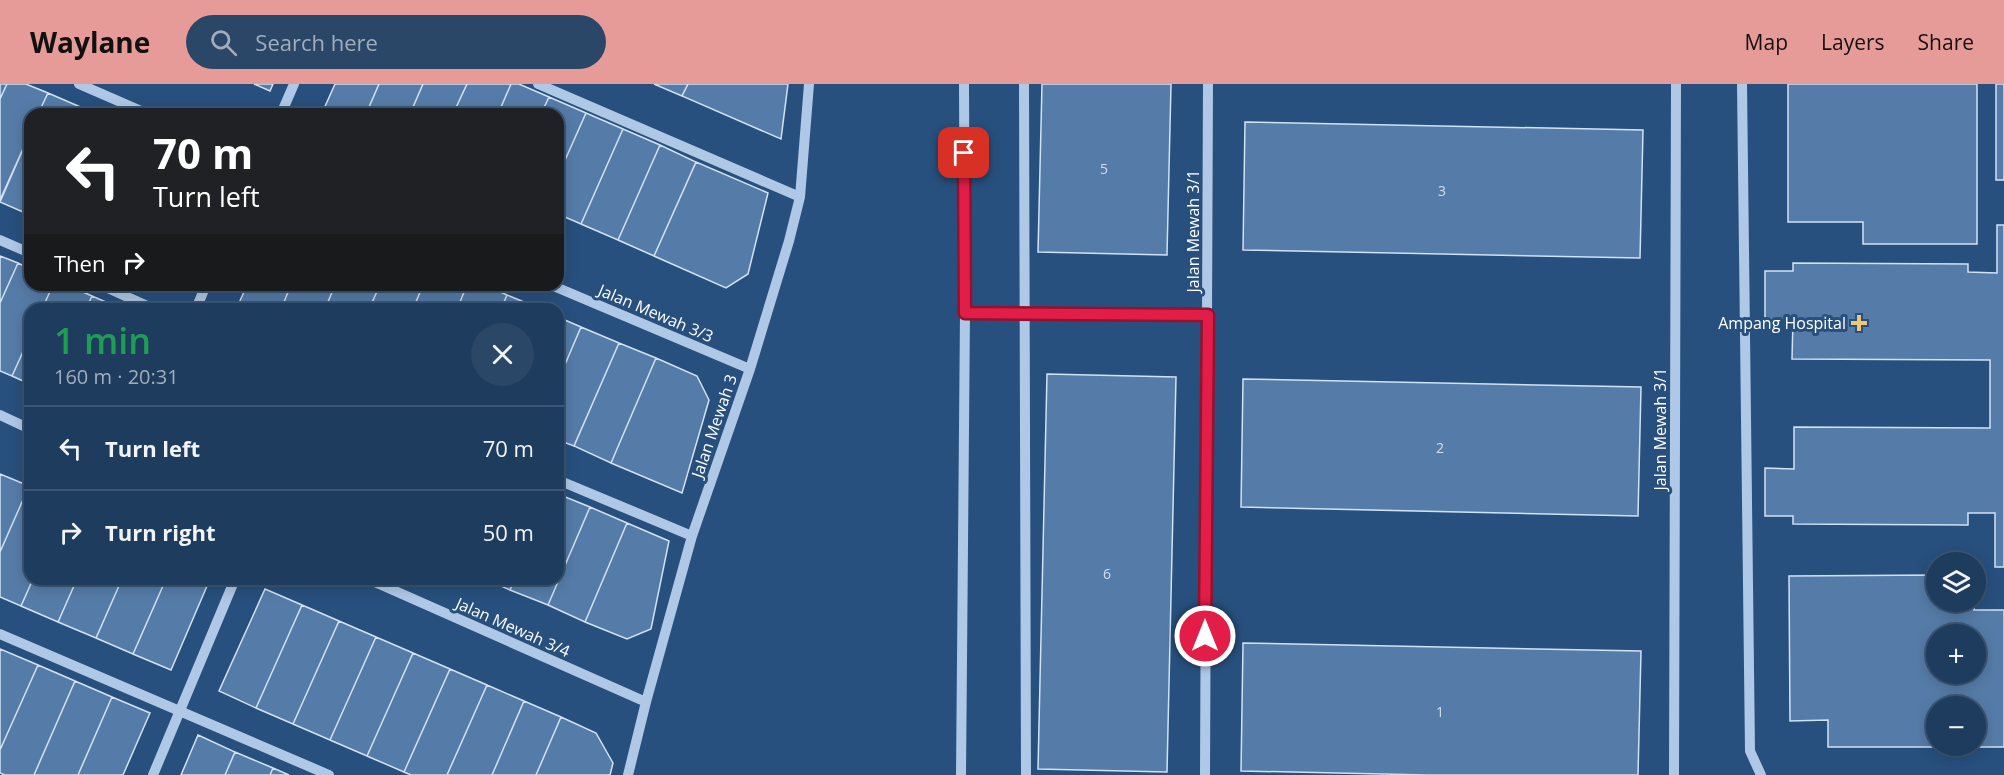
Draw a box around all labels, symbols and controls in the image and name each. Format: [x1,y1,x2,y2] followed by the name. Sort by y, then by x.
[186,15,606,69] search box
[30,23,150,61] text: Waylane
[207,26,240,59] icon: search
[255,27,378,57] text: Search here
[1745,28,1788,56] text: Map
[1821,28,1885,56] text: Layers
[1918,28,1974,56] text: Share
[153,124,253,181] text: 70 m
[938,127,989,178] pin
[54,132,132,210] icon: left
[947,136,980,169] icon: arrive
[1100,159,1108,178] house number: 5
[1182,170,1204,294] street label: Jalan Mewah 3/1
[153,178,260,215] text: Turn left
[1438,181,1446,200] house number: 3
[117,246,150,279] icon: right
[54,248,105,278] text: Then
[593,278,717,347] street label: Jalan Mewah 3/3
[1718,312,1846,334] place label: Ampang Hospital
[1850,314,1868,332] marker: Ampang Hospital
[54,316,151,365] text: 1 min
[471,323,534,386] button: close
[54,363,179,390] text: 160 m · 20:31
[1649,368,1671,492] street label: Jalan Mewah 3/1
[685,371,742,482] street label: Jalan Mewah 3
[54,432,87,465] icon: left
[105,433,200,463] text: Turn left
[483,433,534,463] text: 70 m
[1436,438,1444,457] house number: 2
[54,516,87,549] icon: right
[105,517,216,547] text: Turn right
[483,517,534,547] text: 50 m
[1926,552,1986,756] map controls
[1926,552,1986,612] button: layers
[1103,564,1111,583] house number: 6
[451,591,574,662] street label: Jalan Mewah 3/4
[1173,604,1237,668] position arrow
[1926,624,1986,684] button: +
[1926,696,1986,756] button: −
[1436,702,1444,721] house number: 1

